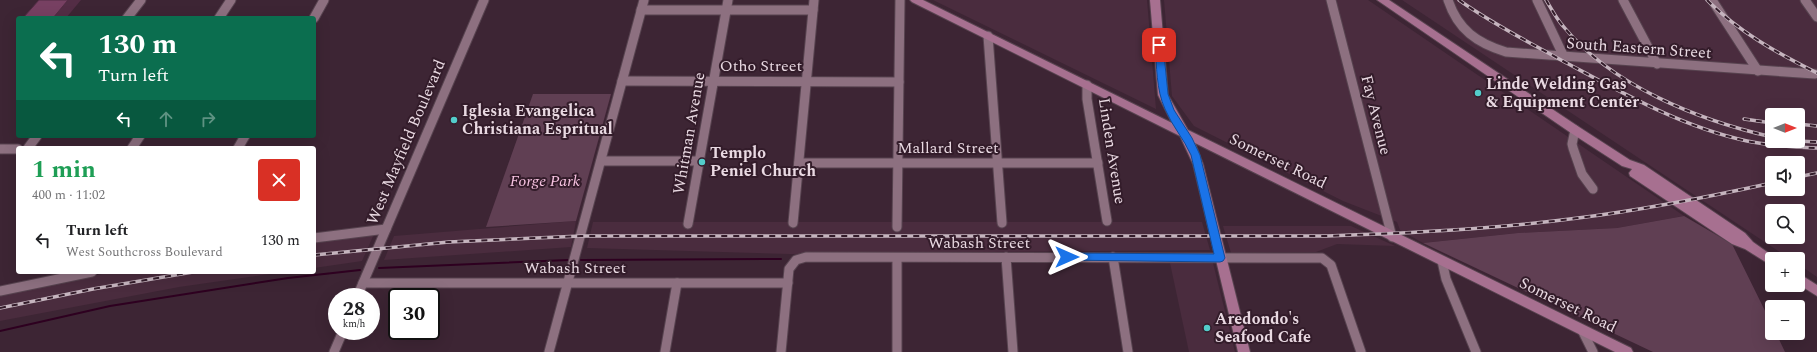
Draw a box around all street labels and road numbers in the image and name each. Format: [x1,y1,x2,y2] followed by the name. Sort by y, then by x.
[1566,31,1713,65] street label: South Eastern Street
[720,54,803,78] street label: Otho Street
[360,55,452,228] street label: West Mayfield Boulevard
[666,70,712,196] street label: Whitman Avenue
[1354,72,1398,158] street label: Fay Avenue
[1092,96,1132,206] street label: Linden Avenue
[1225,127,1331,195] street label: Somerset Road
[897,136,999,160] street label: Mallard Street
[928,231,1030,255] street label: Wabash Street
[524,256,626,280] street label: Wabash Street
[1515,271,1621,339] street label: Somerset Road

